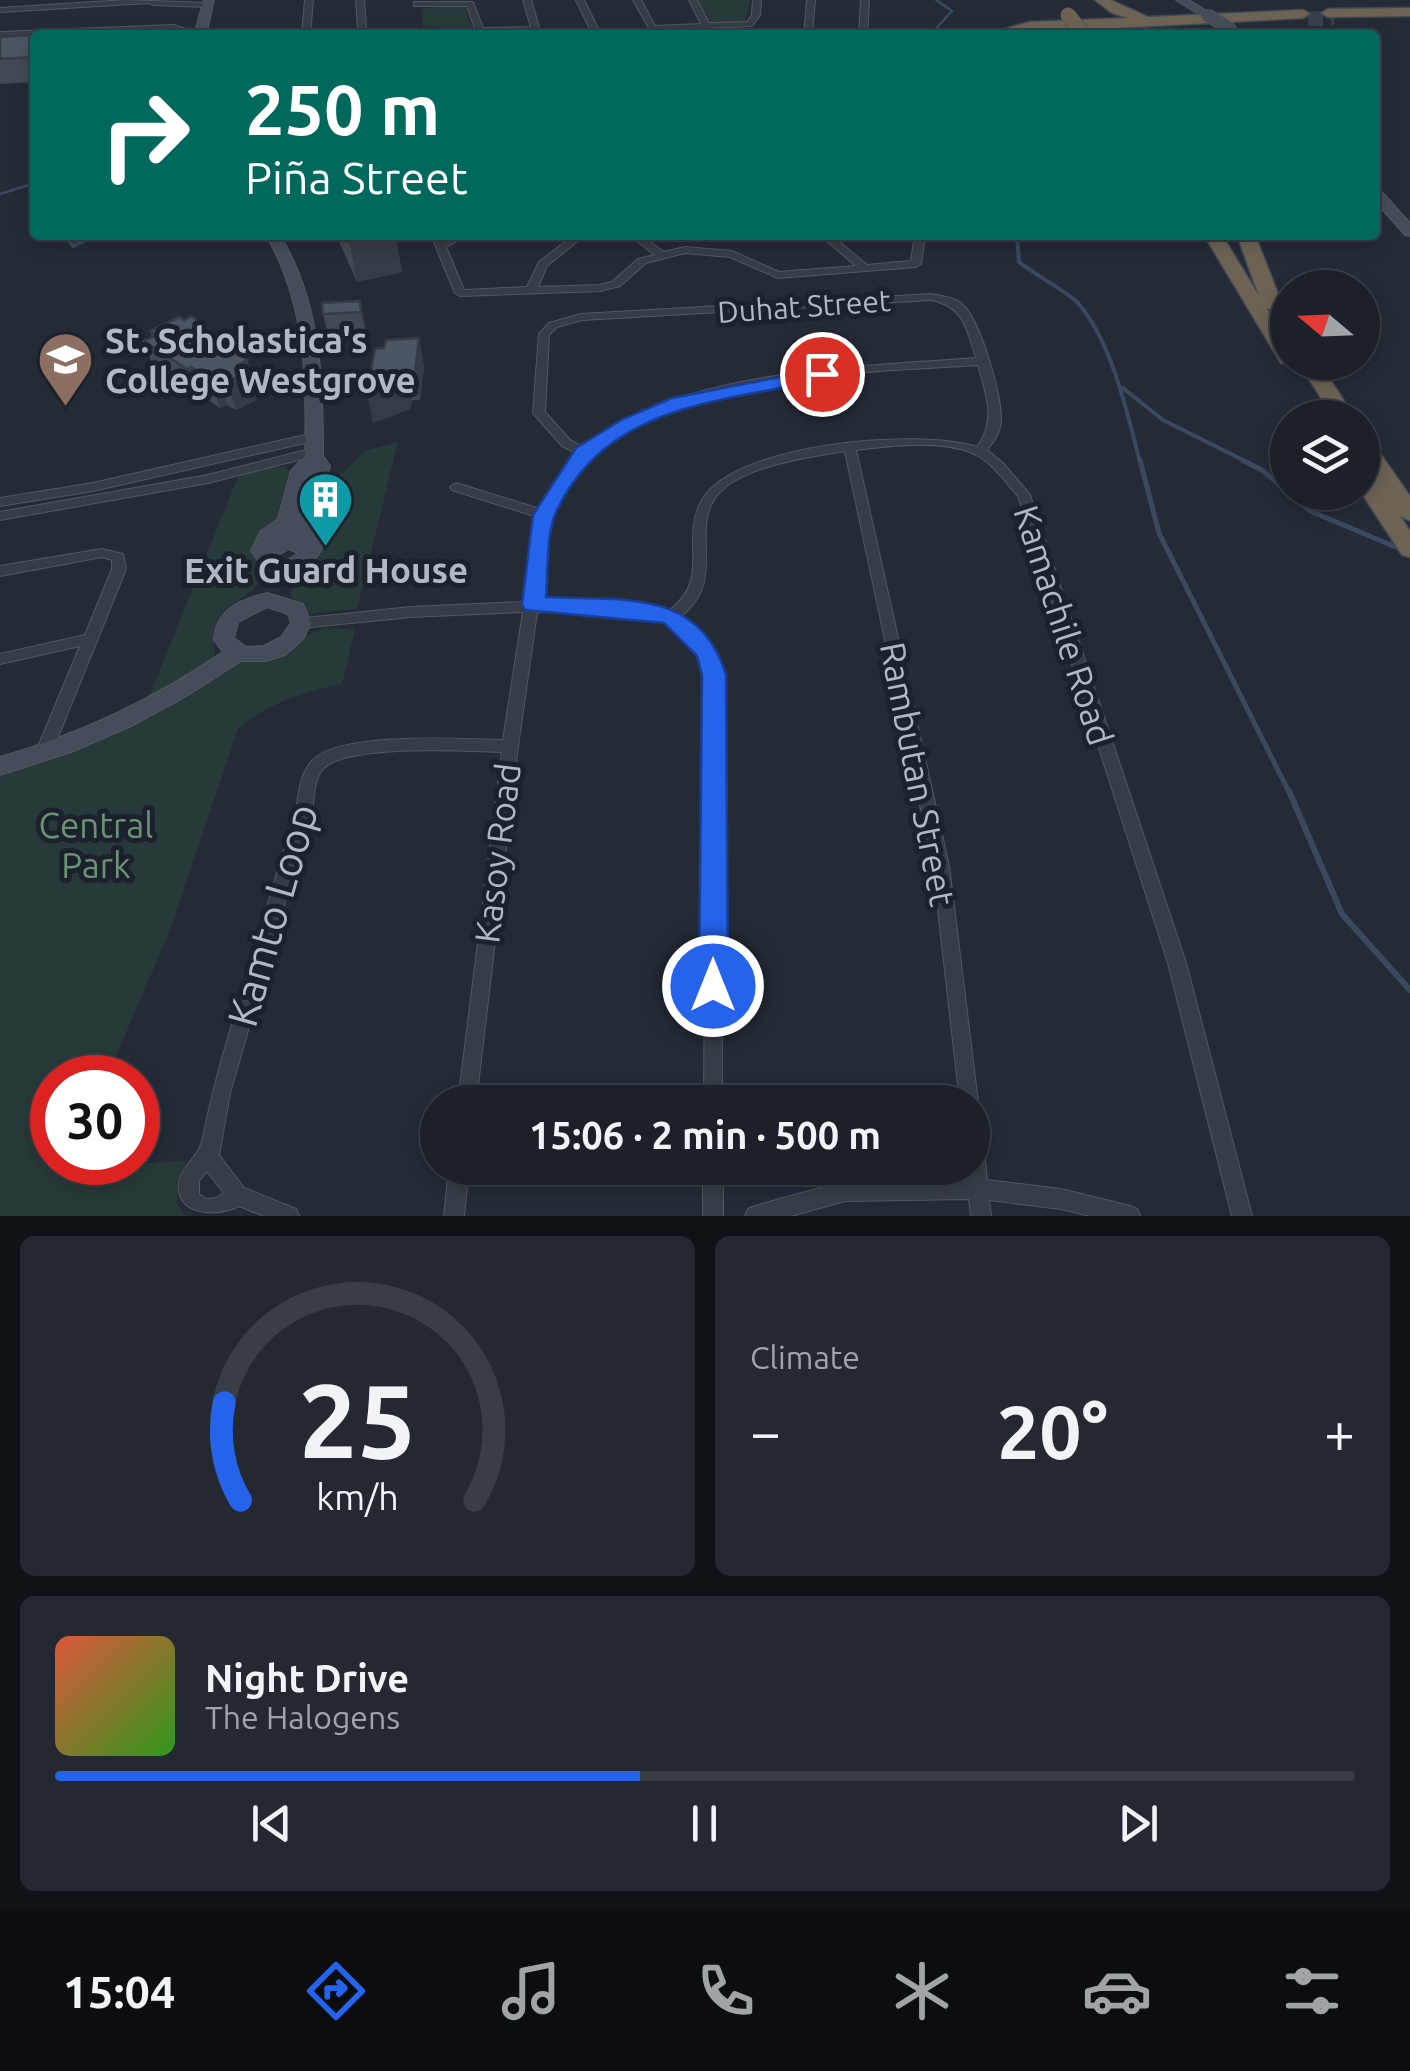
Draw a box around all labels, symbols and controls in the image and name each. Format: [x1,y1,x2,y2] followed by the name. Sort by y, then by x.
[80,70,210,200] icon: right
[245,70,440,148] text: 250 m
[245,152,468,203] text: Piña Street
[1270,270,1380,380] north arrow
[1270,270,1380,510] map controls
[716,283,892,329] street label: Duhat Street
[105,320,416,400] place label: St. Scholastica's College Westgrove
[36,330,96,409] school or university icon: St. Scholastica's College Westgrove
[780,332,865,417] pin
[795,347,850,402] icon: arrive
[1270,400,1380,510] button: layers
[296,469,356,548] building icon: Exit Guard House
[1006,500,1122,750] street label: Kamachile Road
[184,550,468,590] place label: Exit Guard House
[873,639,963,909] street label: Rambutan Street
[466,761,528,945] street label: Kasoy Road
[218,798,326,1032] street label: Kamto Loop
[39,805,153,885] park label: Central Park
[661,934,765,1038] position arrow
[30,1055,160,1185] speed limit sign: 30
[529,1114,881,1156] text: 15:06 · 2 min · 500 m
[750,1339,860,1375] text: Climate
[299,1361,416,1478] text: 25
[997,1389,1108,1473] text: 20°
[750,1401,781,1462] text: −
[1324,1401,1355,1462] text: +
[316,1477,399,1517] text: km/h
[205,1657,409,1699] text: Night Drive
[205,1699,400,1735] text: The Halogens
[244,1796,299,1851] icon: previous
[677,1796,732,1851] icon: pause
[1111,1796,1166,1851] icon: next
[301,1956,371,2026] icon: directions
[496,1956,566,2026] icon: music
[691,1956,761,2026] icon: phone
[887,1956,957,2026] icon: climate
[1082,1956,1152,2026] icon: car
[1277,1956,1347,2026] icon: filters
[63,1966,175,2017] text: 15:04

